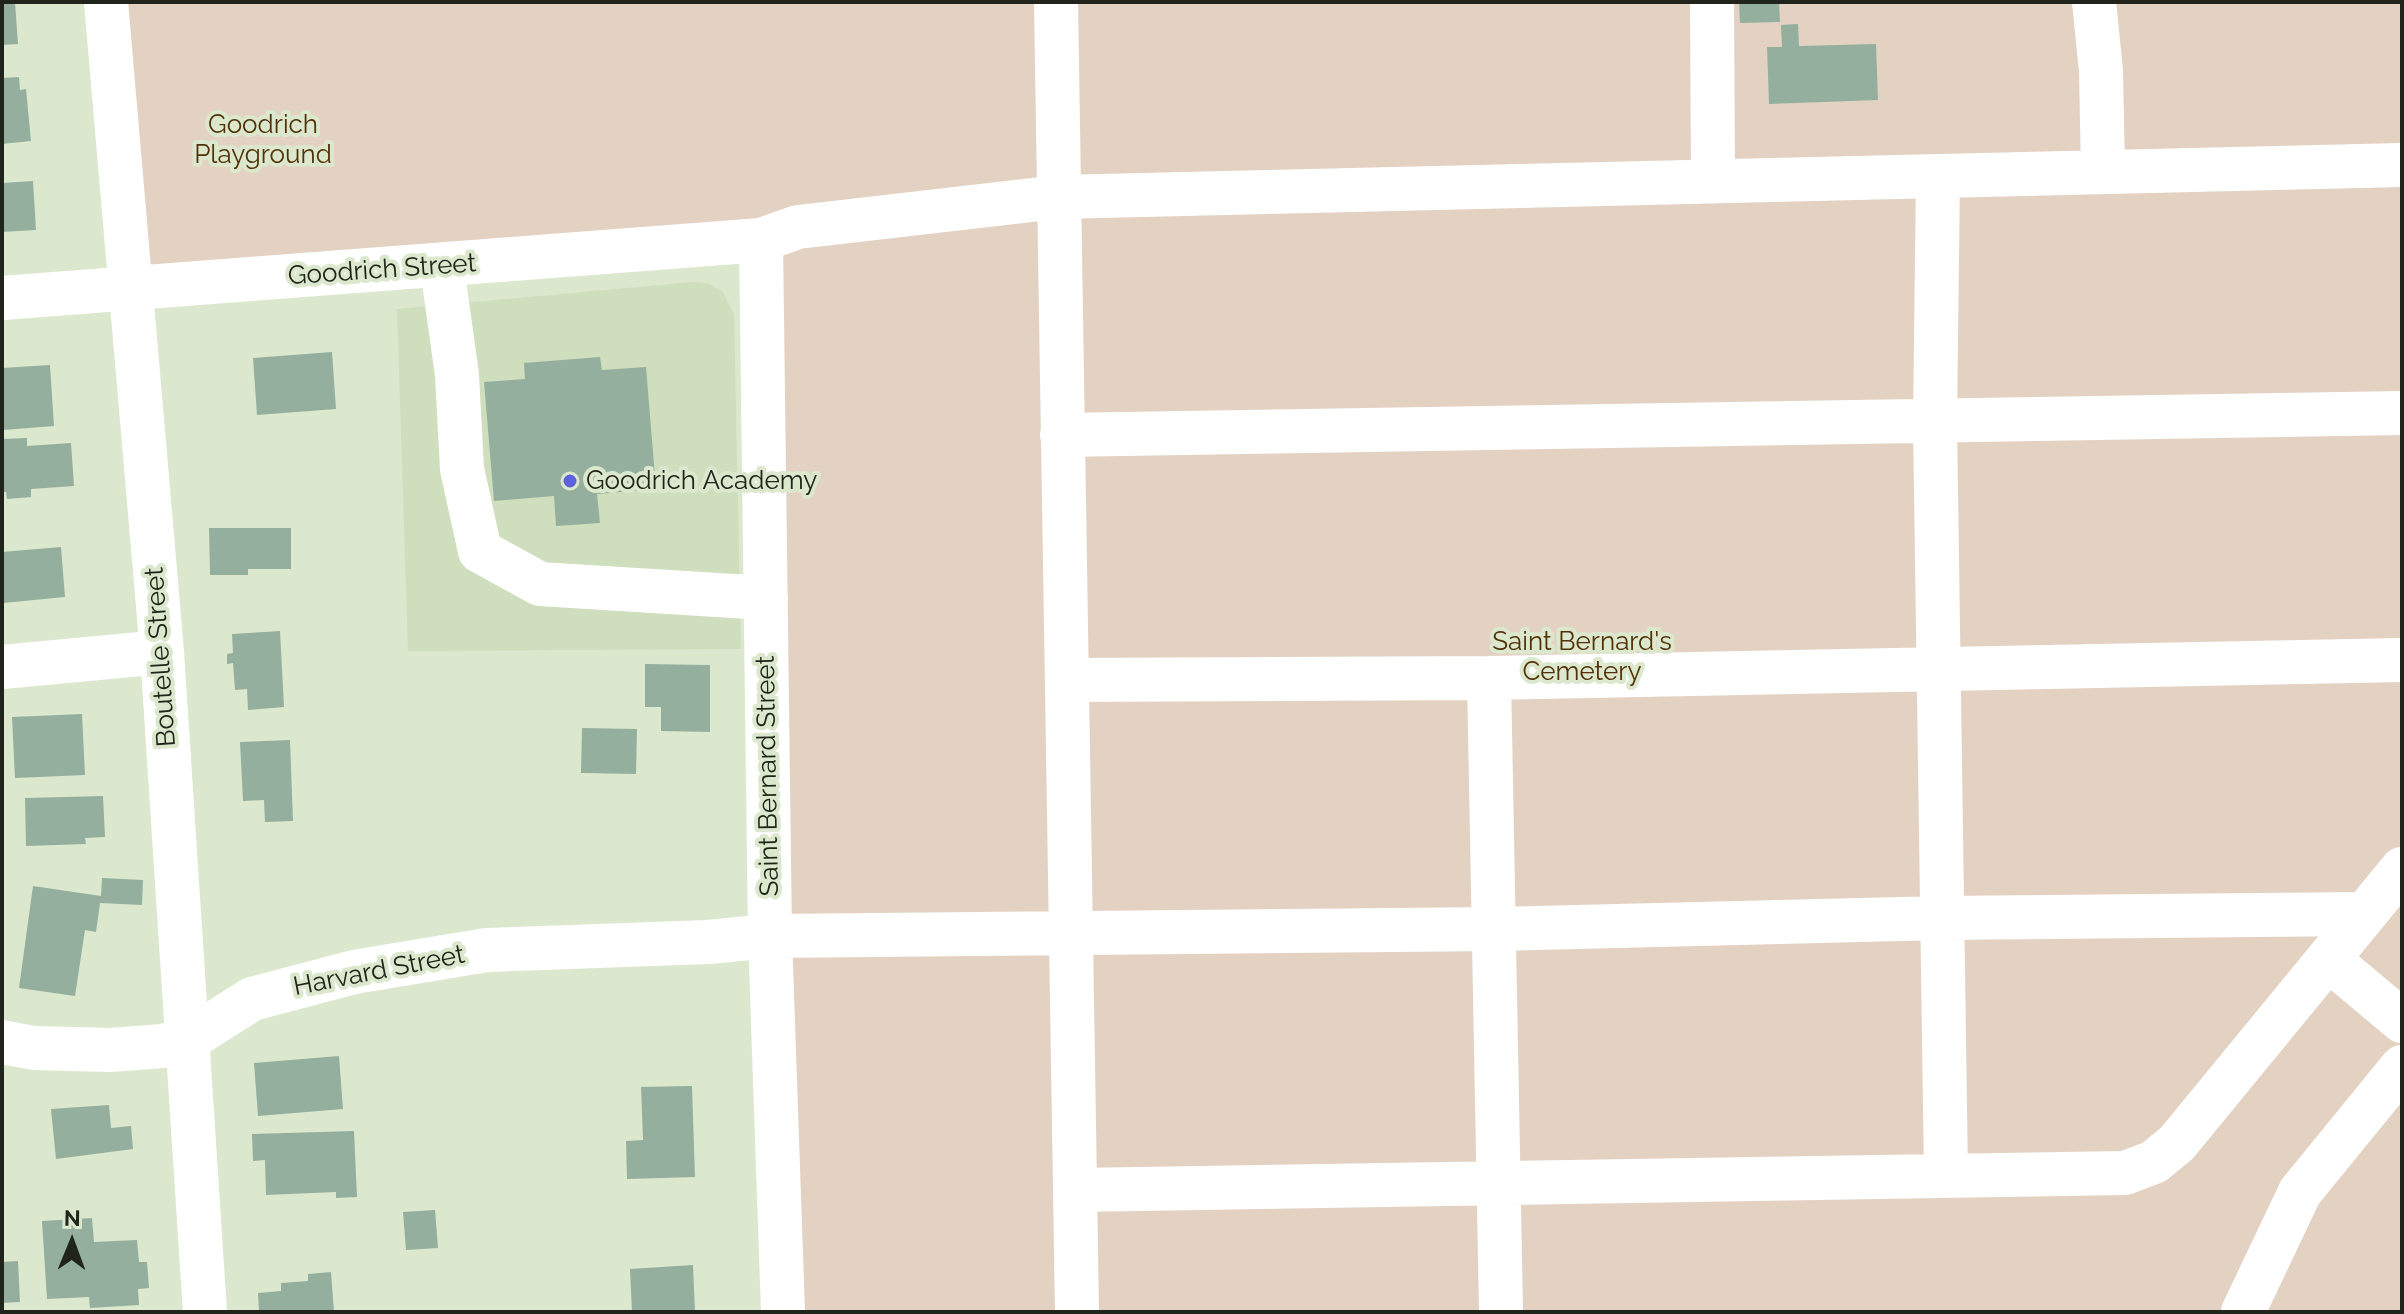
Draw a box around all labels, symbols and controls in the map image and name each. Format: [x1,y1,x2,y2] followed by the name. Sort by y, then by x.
[194,109,332,170] park label: Goodrich Playground
[287,248,477,292] street label: Goodrich Street
[586,465,817,497] place label: Goodrich Academy
[561,472,579,490] marker: Goodrich Academy
[139,566,183,748] street label: Boutelle Street
[1492,626,1672,688] park label: Saint Bernard's Cemetery
[750,655,786,897] street label: Saint Bernard Street
[291,939,467,1003] street label: Harvard Street
[32,1202,112,1282] north arrow
[64,1205,81,1231] text: N

